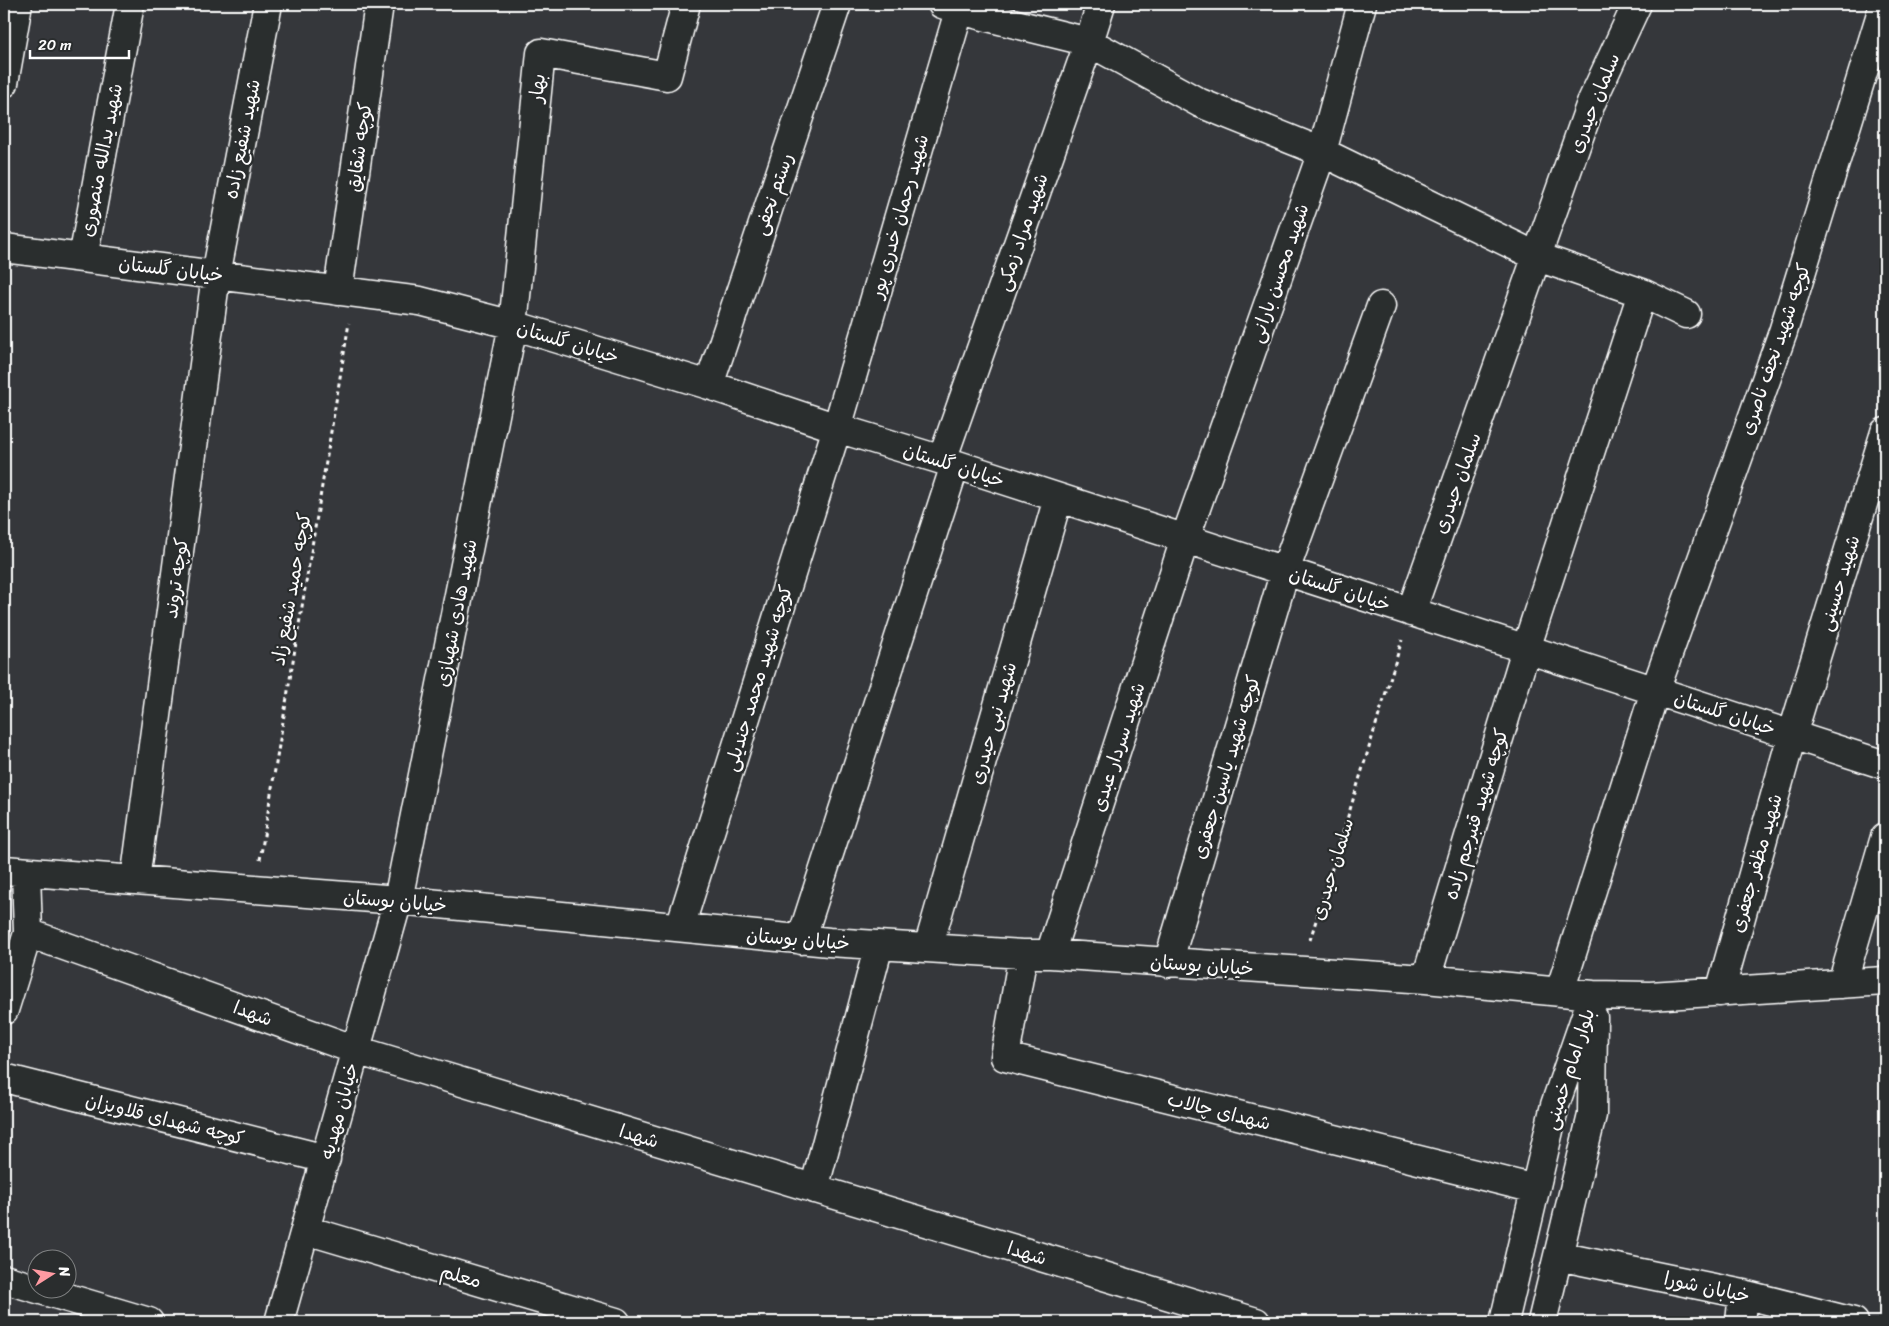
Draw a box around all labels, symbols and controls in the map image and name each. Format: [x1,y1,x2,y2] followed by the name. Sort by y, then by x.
[30,28,129,60] scale bar
[38,32,72,58] text: 20 m
[1559,48,1629,158] street label: سلمان حیدری
[519,72,555,106] street label: بهار
[214,76,270,202] street label: شهید شفیع زاده
[70,80,132,240] street label: شهید یدالله منصوری
[336,100,382,194] street label: کوچه شقایق
[859,130,938,304] street label: شهید رحمان خدری پور
[743,148,803,240] street label: رستم نجفی
[986,169,1058,295] street label: شهید مراد زمکی
[1240,199,1318,347] street label: شهید محسن بارانی
[117,246,225,292] street label: خیابان گلستان
[1730,258,1820,440] street label: کوچه شهید نجف ناصری
[513,311,623,373] street label: خیابان گلستان
[1423,428,1491,538] street label: سلمان حیدری
[899,433,1009,497] street label: خیابان گلستان
[261,510,321,668] street label: کوچه حمید شفیع زاد
[1809,531,1869,635] street label: شهید حسینی
[154,535,198,621] street label: کوچه تروند
[425,536,487,690] street label: شهید هادی شهبازی
[1285,557,1395,621] street label: خیابان گلستان
[714,581,802,775] street label: کوچه شهید محمد جندیلی
[960,658,1026,788] street label: شهید نبی حیدری
[1182,671,1270,863] street label: کوچه شهید یاسین جعفری
[1082,678,1154,816] street label: شهید سردار عبدی
[1670,681,1780,745] street label: خیابان گلستان
[1434,724,1518,904] street label: کوچه شهید قنبرجم زاده
[1720,790,1792,936] street label: شهید مظفر جعفری
[1301,814,1363,924] street label: سلمان حیدری
[342,880,448,922] street label: خیابان بوستان
[745,918,851,960] street label: خیابان بوستان
[1149,945,1255,985] street label: خیابان بوستان
[229,991,277,1035] street label: شهدا
[1534,1004,1604,1134] street label: بلوار امام خمینی
[310,1059,368,1163] street label: خیابان مهدیه
[1164,1082,1274,1140] street label: شهدای چالاب
[82,1083,248,1155] street label: کوچه شهدای قلاویزان
[615,1114,663,1158] street label: شهدا
[1003,1231,1051,1275] street label: شهدا
[28,1248,78,1298] north arrow
[436,1254,486,1298] street label: معلم
[1661,1262,1753,1312] street label: خیابان شورا
[51,1263,78,1279] text: N

